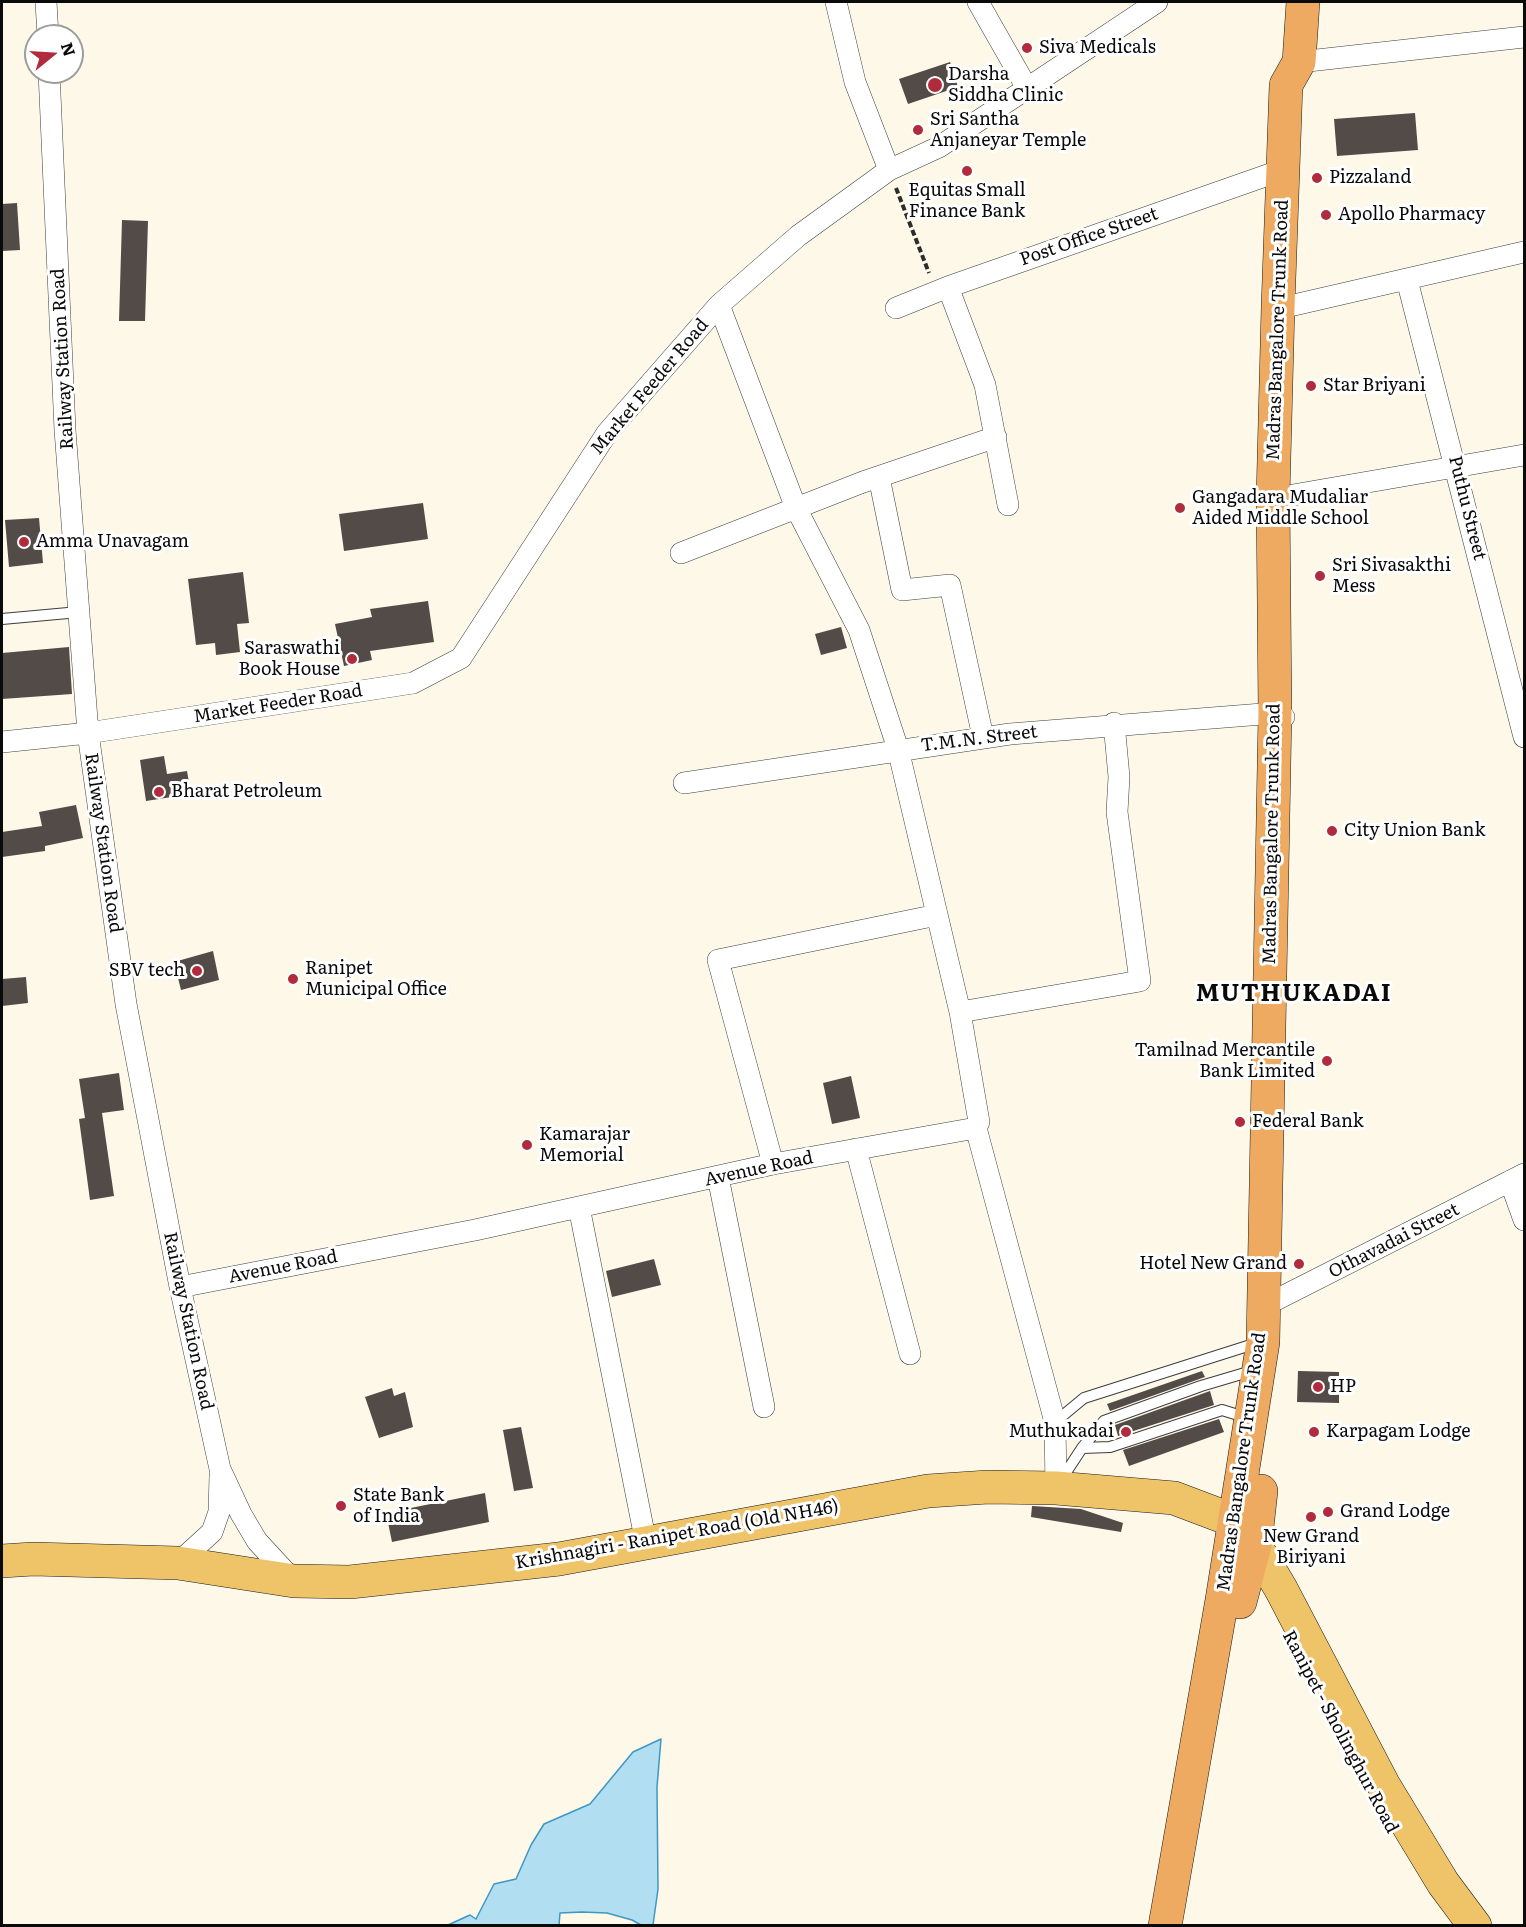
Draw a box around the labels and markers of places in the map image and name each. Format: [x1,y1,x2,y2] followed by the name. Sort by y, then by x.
[1039,37,1156,59] place label: Siva Medicals
[1020,41,1034,55] marker: Siva Medicals
[948,64,1063,106] place label: Darsha Siddha Clinic
[926,76,944,94] marker: Darsha Siddha Clinic
[930,109,1086,152] place label: Sri Santha Anjaneyar Temple
[911,123,925,137] marker: Sri Santha Anjaneyar Temple
[960,164,974,178] marker: Equitas Small Finance Bank
[1329,167,1411,189] place label: Pizzaland
[1310,171,1324,185] marker: Pizzaland
[908,180,1026,222] place label: Equitas Small Finance Bank
[1338,204,1485,226] place label: Apollo Pharmacy
[1319,208,1333,222] marker: Apollo Pharmacy
[1323,375,1426,397] place label: Star Briyani
[1304,379,1318,393] marker: Star Briyani
[1192,487,1369,530] place label: Gangadara Mudaliar Aided Middle School
[1173,501,1187,515] marker: Gangadara Mudaliar Aided Middle School
[36,531,189,553] place label: Amma Unavagam
[17,535,31,549] marker: Amma Unavagam
[1332,555,1451,598] place label: Sri Sivasakthi Mess
[1313,569,1327,583] marker: Sri Sivasakthi Mess
[238,638,340,680] place label: Saraswathi Book House
[345,652,359,666] marker: Saraswathi Book House
[171,781,322,803] place label: Bharat Petroleum
[152,785,166,799] marker: Bharat Petroleum
[1344,820,1485,842] place label: City Union Bank
[1325,824,1339,838] marker: City Union Bank
[305,958,447,1000] place label: Ranipet Municipal Office
[109,960,185,982] place label: SBV tech
[190,964,204,978] marker: SBV tech
[286,972,300,986] marker: Ranipet Municipal Office
[1134,1040,1315,1082] place label: Tamilnad Mercantile Bank Limited
[1320,1054,1334,1068] marker: Tamilnad Mercantile Bank Limited
[1252,1111,1364,1133] place label: Federal Bank
[1233,1115,1247,1129] marker: Federal Bank
[539,1124,630,1166] place label: Kamarajar Memorial
[520,1138,534,1152] marker: Kamarajar Memorial
[1139,1253,1287,1275] place label: Hotel New Grand
[1292,1257,1306,1271] marker: Hotel New Grand
[1330,1376,1356,1398] place label: HP
[1311,1380,1325,1394] marker: HP
[1009,1421,1114,1443] place label: Muthukadai
[1326,1421,1471,1443] place label: Karpagam Lodge
[1119,1425,1133,1439] marker: Muthukadai
[1307,1425,1321,1439] marker: Karpagam Lodge
[353,1485,444,1528] place label: State Bank of India
[334,1499,348,1513] marker: State Bank of India
[1340,1501,1450,1523] place label: Grand Lodge
[1321,1505,1335,1519] marker: Grand Lodge
[1304,1510,1318,1524] marker: New Grand Biriyani
[1263,1526,1359,1568] place label: New Grand Biriyani

